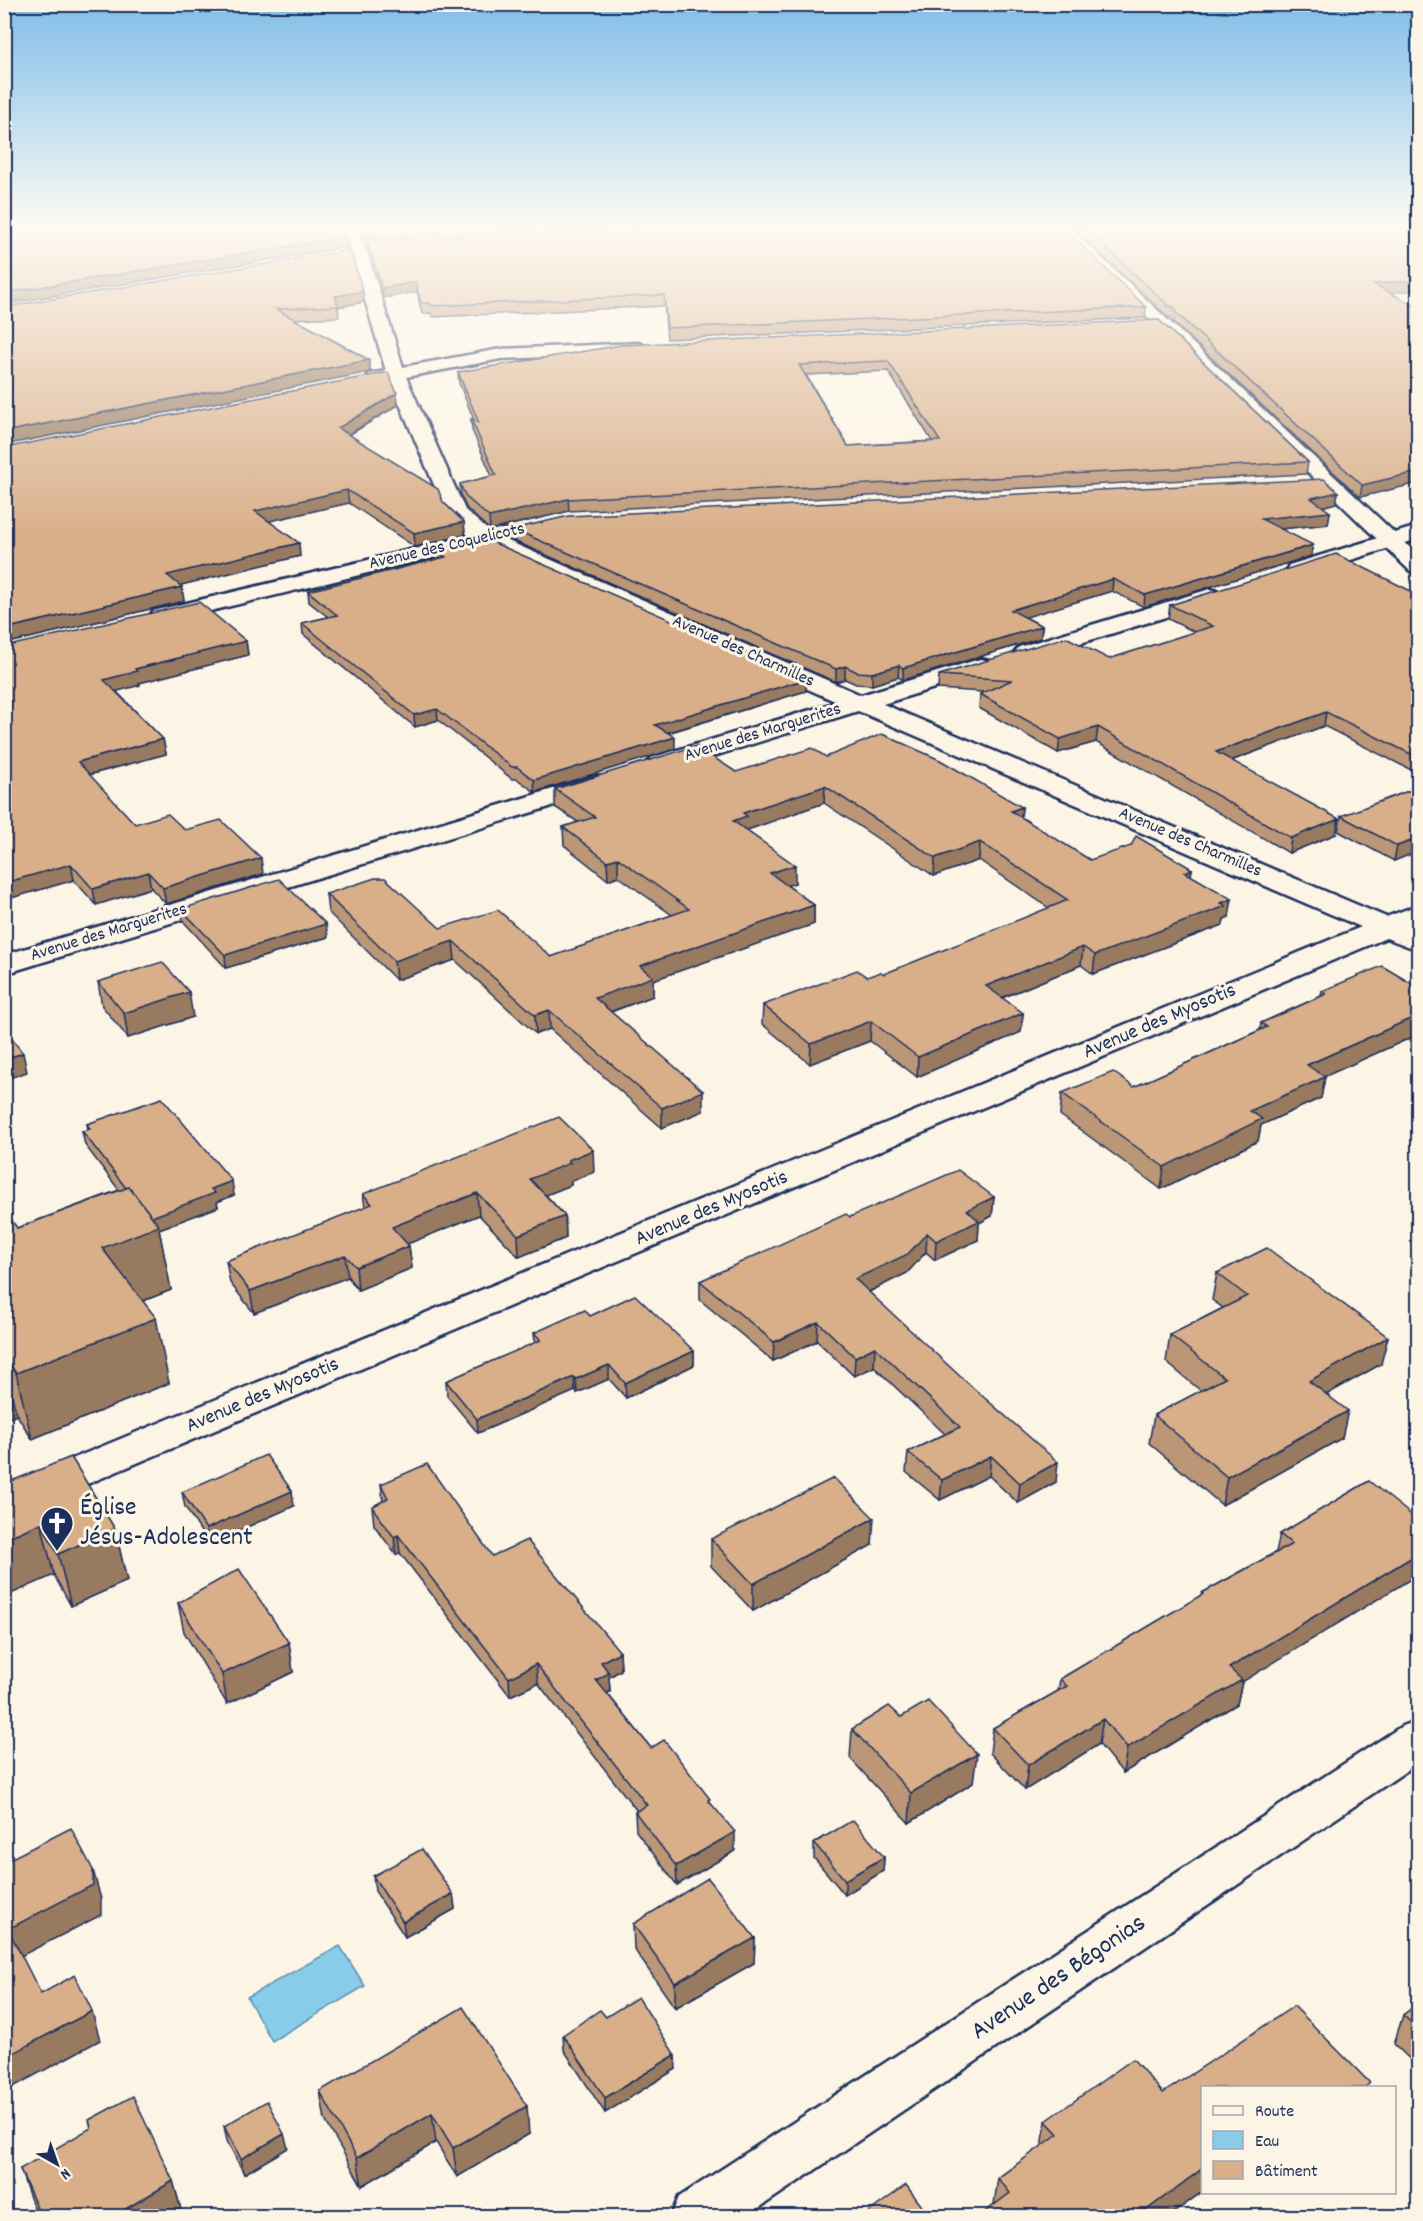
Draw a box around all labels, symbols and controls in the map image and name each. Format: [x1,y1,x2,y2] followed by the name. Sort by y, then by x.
[367,517,527,577] street label: Avenue des Coquelicots
[668,609,818,695] street label: Avenue des Charmilles
[682,697,844,769] street label: Avenue des Marguerites
[1115,802,1265,884] street label: Avenue des Charmilles
[28,897,190,969] street label: Avenue des Marguerites
[1079,976,1241,1068] street label: Avenue des Myosotis
[631,1163,793,1255] street label: Avenue des Myosotis
[182,1350,344,1442] street label: Avenue des Myosotis
[80,1490,253,1557] place label: Église Jésus-Adolescent
[39,1505,75,1552] church icon: Église Jésus-Adolescent
[964,1906,1154,2050] street label: Avenue des Bégonias
[1201,2086,1396,2194] legend
[1255,2100,1294,2125] text: Route
[1255,2130,1279,2155] text: Eau
[27,2134,87,2194] north arrow
[1255,2160,1318,2185] text: Bâtiment
[55,2162,75,2185] text: N

